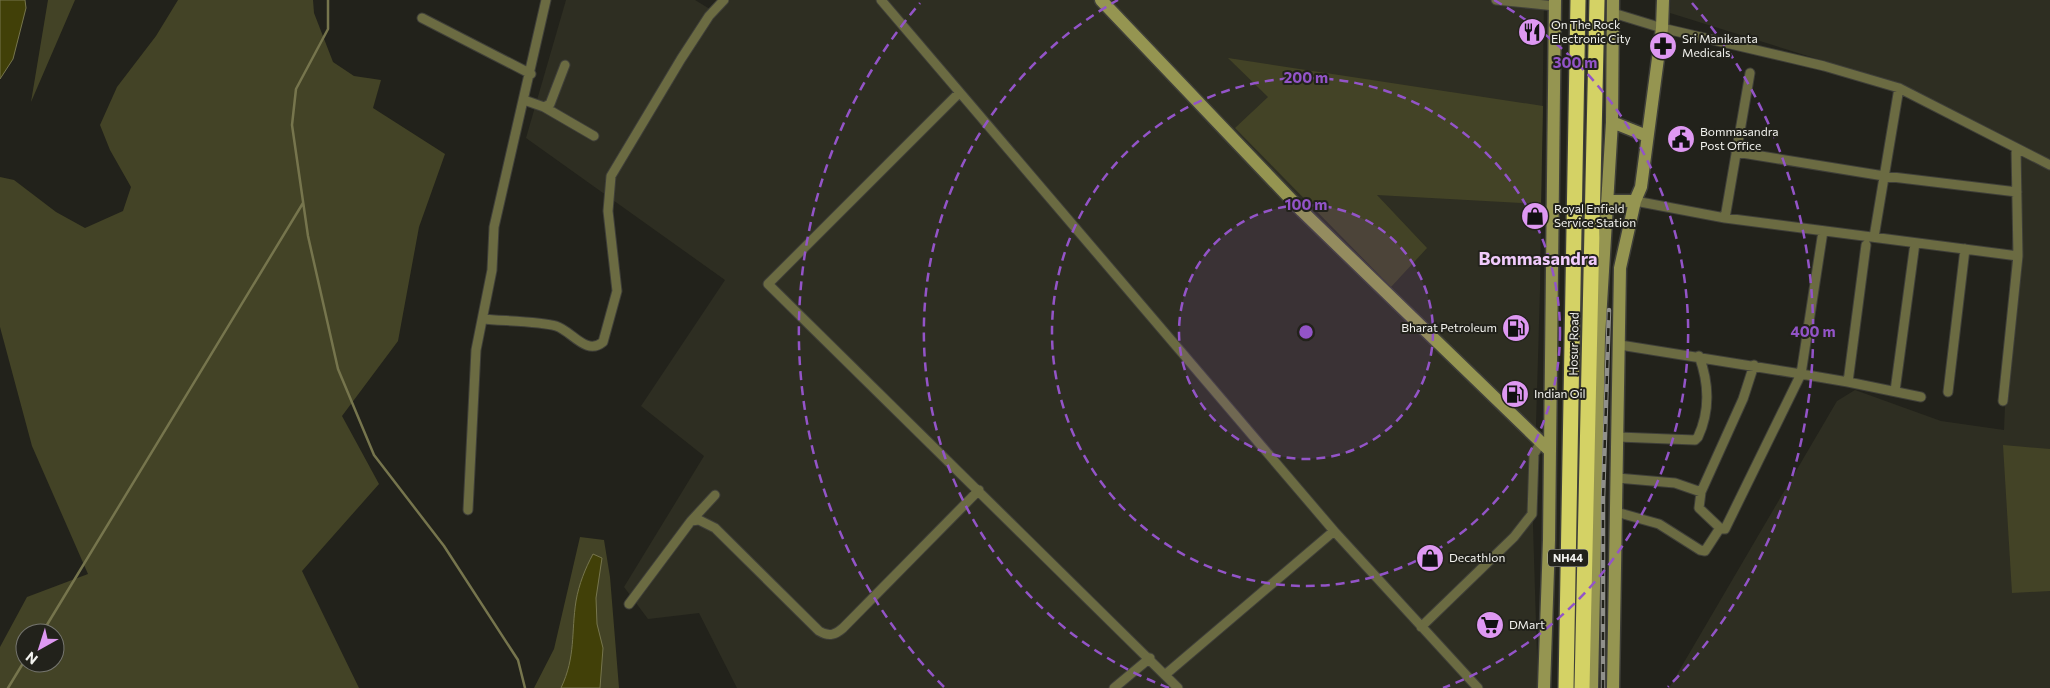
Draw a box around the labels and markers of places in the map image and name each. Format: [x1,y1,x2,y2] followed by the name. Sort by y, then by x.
[1517,17,1547,47] restaurant icon: On The Rock Electronic City
[1551,17,1631,45] place label: On The Rock Electronic City
[1648,31,1678,61] pharmacy icon: Sri Manikanta Medicals
[1682,31,1758,59] place label: Sri Manikanta Medicals
[1666,124,1696,154] public building icon: Bommasandra Post Office
[1700,124,1779,152] place label: Bommasandra Post Office
[1520,201,1550,231] shop icon: Royal Enfield Service Station
[1554,201,1636,229] place label: Royal Enfield Service Station
[1501,313,1531,343] fuel station icon: Bharat Petroleum
[1401,320,1497,334] place label: Bharat Petroleum
[1297,323,1315,341] centre of rings
[1500,379,1530,409] fuel station icon: Indian Oil
[1534,386,1586,400] place label: Indian Oil
[1415,543,1445,573] shop icon: Decathlon
[1449,550,1505,564] place label: Decathlon
[1475,610,1505,640] supermarket icon: DMart
[1509,617,1545,631] place label: DMart

